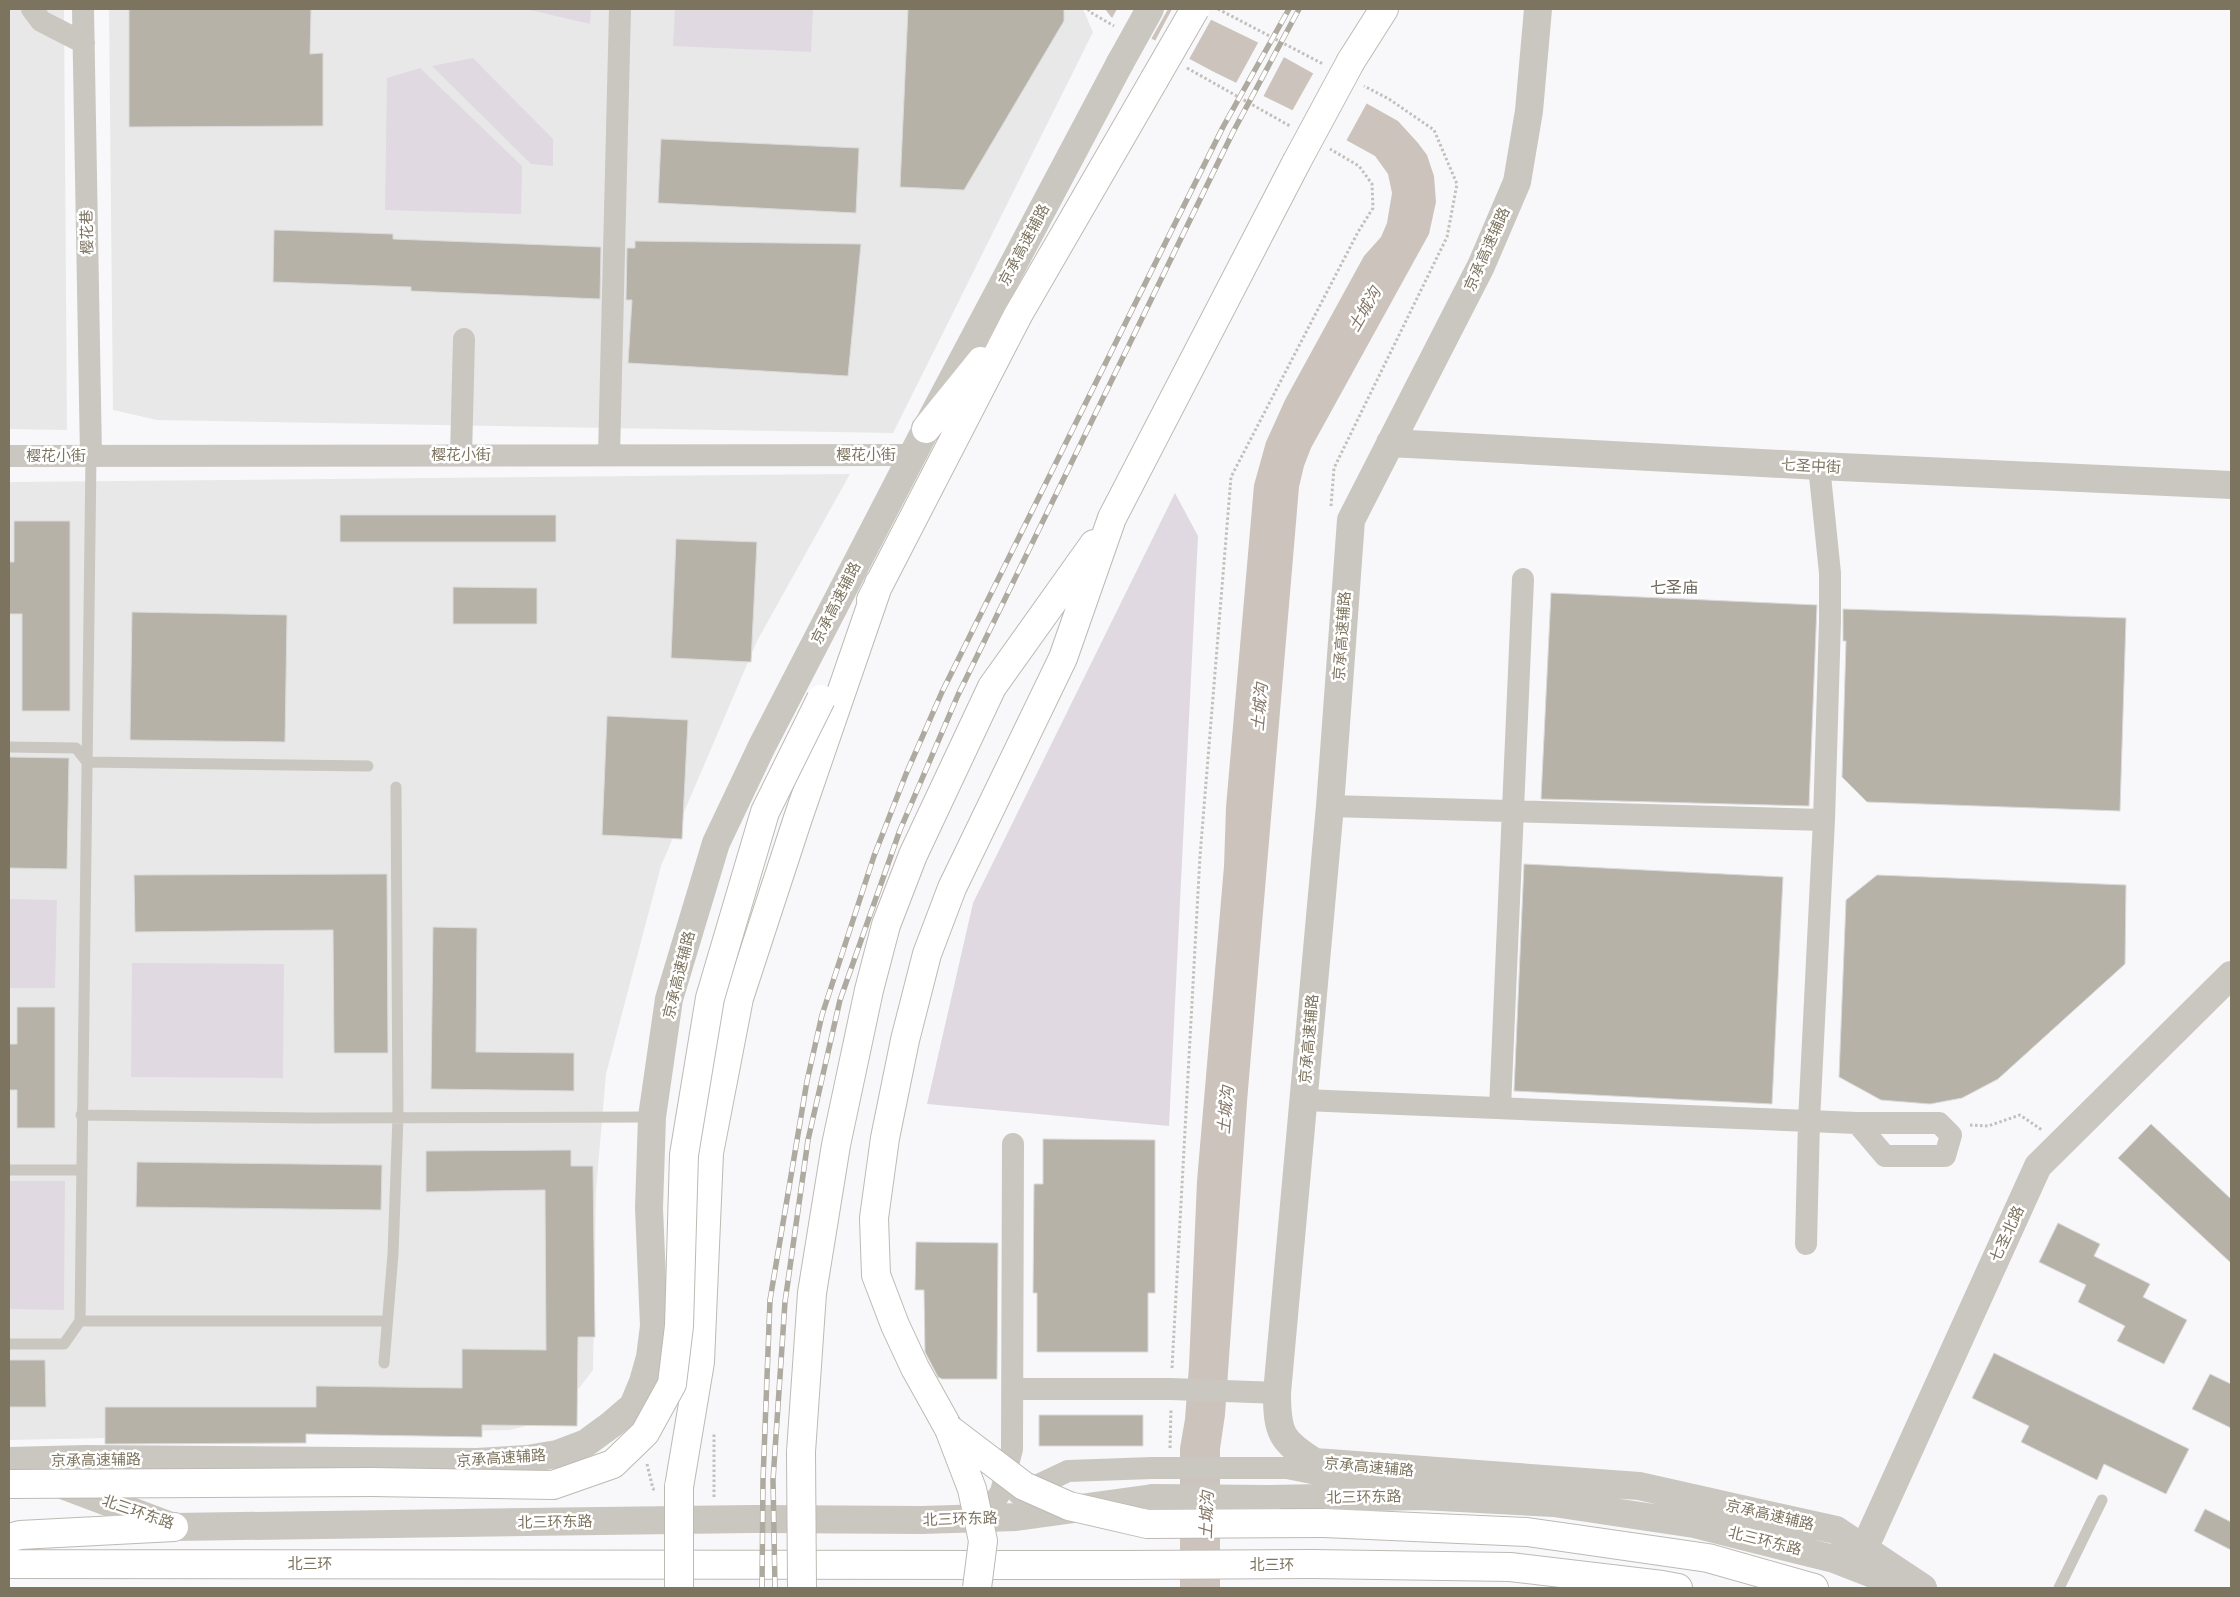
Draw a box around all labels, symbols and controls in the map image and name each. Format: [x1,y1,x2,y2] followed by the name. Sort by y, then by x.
[993,200,1054,289] street label: 京承高速辅路
[1459,203,1514,294] street label: 京承高速辅路
[76,209,97,255] street label: 樱花巷
[1342,281,1387,336] water label: 土城沟
[431,444,491,465] street label: 樱花小街
[836,444,896,465] street label: 樱花小街
[26,445,86,466] street label: 樱花小街
[1781,453,1842,478] street label: 七圣中街
[806,558,865,648] street label: 京承高速辅路
[1650,576,1698,599] district label: 七圣庙
[1328,590,1355,682] street label: 京承高速辅路
[1246,680,1273,732] water label: 土城沟
[657,929,700,1021] street label: 京承高速辅路
[1294,993,1323,1085] street label: 京承高速辅路
[1212,1083,1239,1135] water label: 土城沟
[1984,1202,2029,1265] street label: 七圣北路
[455,1444,547,1471] street label: 京承高速辅路
[51,1448,141,1471] street label: 京承高速辅路
[1323,1452,1415,1481] street label: 京承高速辅路
[1326,1485,1402,1508] street label: 北三环东路
[99,1489,177,1534] street label: 北三环东路
[1194,1489,1219,1539] water label: 土城沟
[1724,1494,1816,1535] street label: 京承高速辅路
[922,1507,998,1530] street label: 北三环东路
[517,1510,593,1533] street label: 北三环东路
[1726,1521,1804,1560] street label: 北三环东路
[287,1553,333,1574] street label: 北三环
[1249,1554,1295,1575] street label: 北三环

